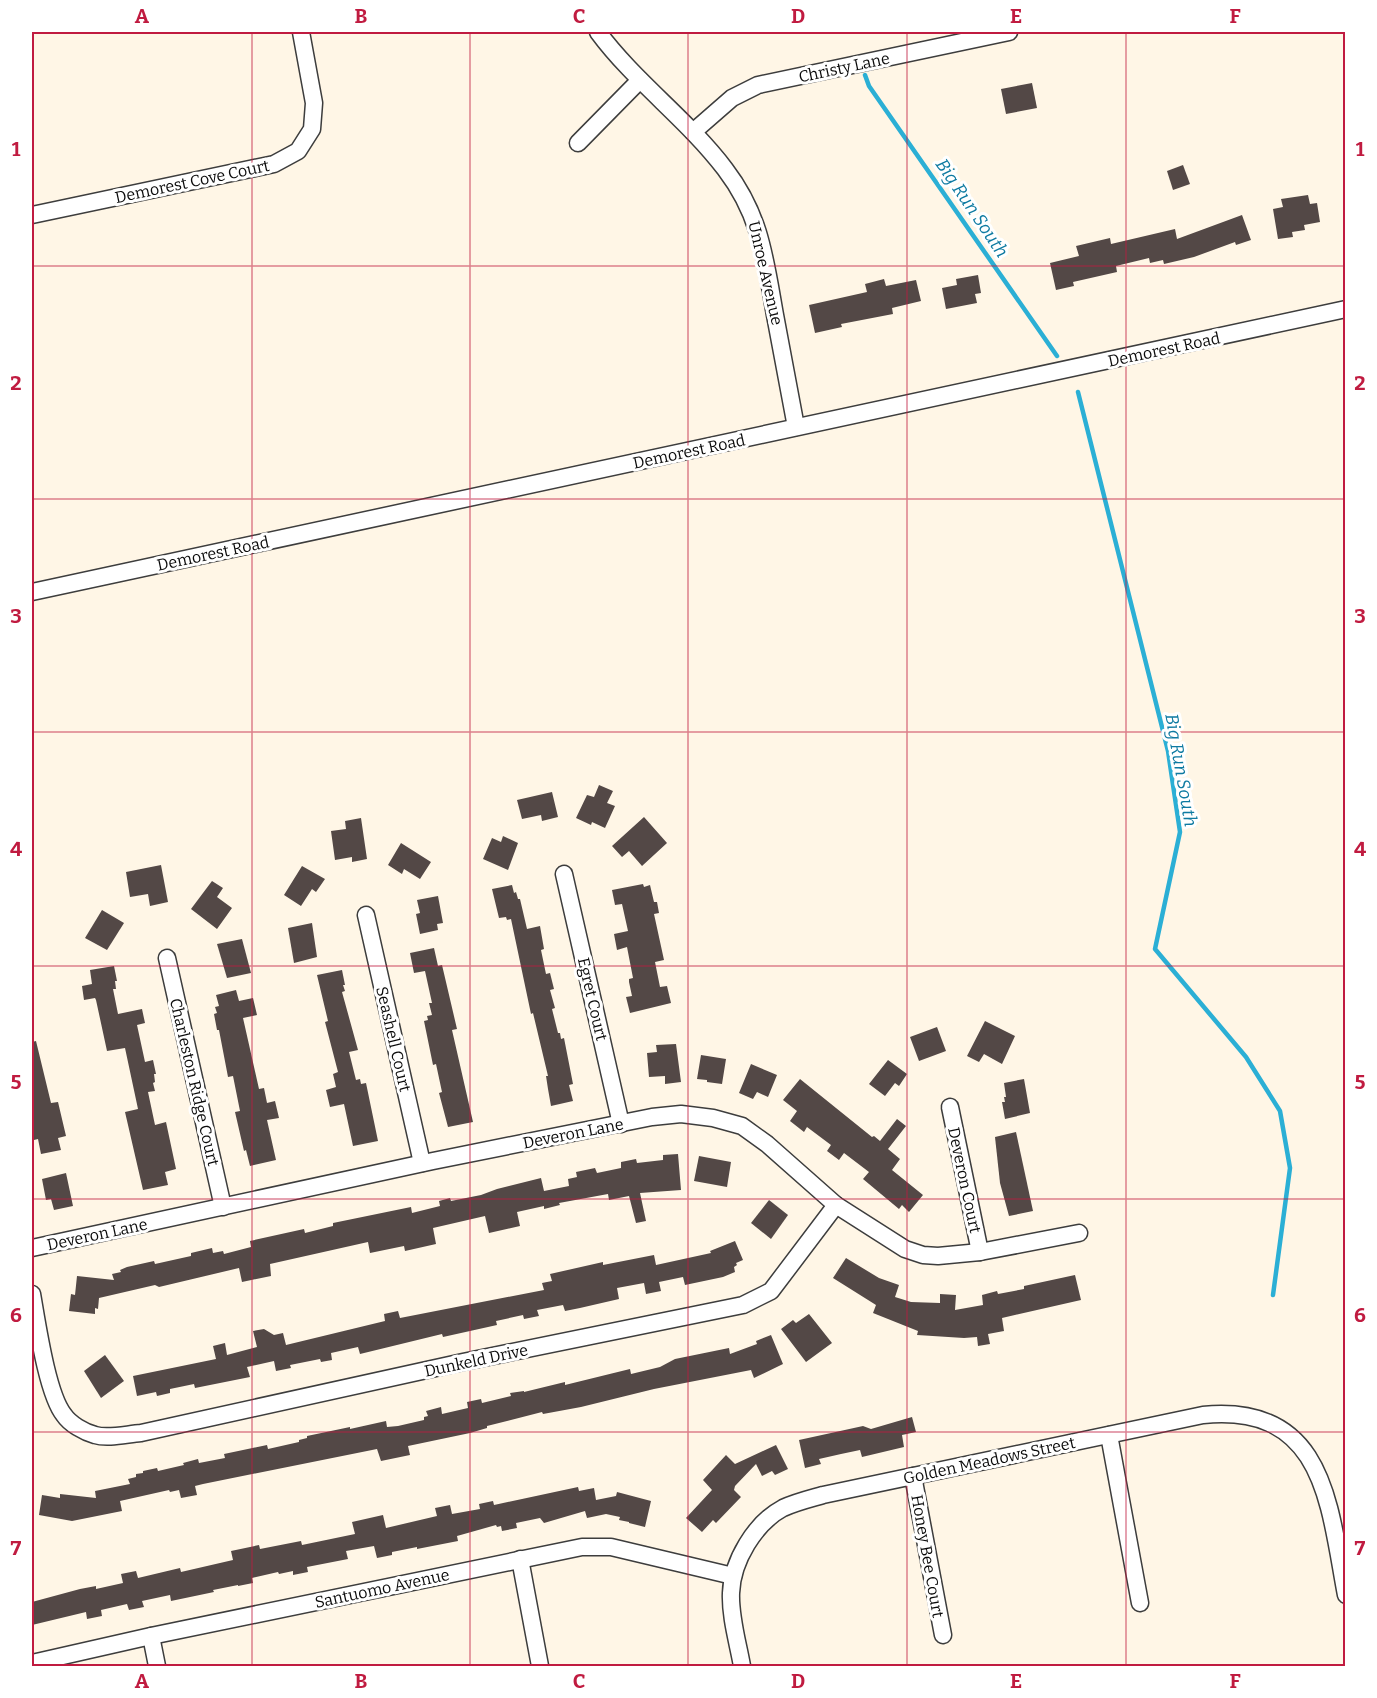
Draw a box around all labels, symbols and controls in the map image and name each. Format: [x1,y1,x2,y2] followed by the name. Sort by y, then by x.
[135,4,150,28] text: A
[355,4,368,28] text: B
[573,4,585,28] text: C
[791,4,805,28] text: D
[1010,4,1022,28] text: E
[1229,4,1241,28] text: F
[797,49,891,86] street label: Christy Lane
[12,137,21,161] text: 1
[1356,137,1365,161] text: 1
[931,154,1013,262] water label: Big Run South
[113,156,271,207] street label: Demorest Cove Court
[744,219,787,327] street label: Unroe Avenue
[1106,328,1222,371] street label: Demorest Road
[10,371,22,395] text: 2
[1354,371,1366,395] text: 2
[631,430,747,473] street label: Demorest Road
[155,532,271,575] street label: Demorest Road
[10,604,22,628] text: 3
[1354,604,1366,628] text: 3
[1160,712,1202,828] water label: Big Run South
[10,837,22,861] text: 4
[1354,837,1366,861] text: 4
[574,956,611,1043] street label: Egret Court
[372,985,415,1094] street label: Seashell Court
[166,996,223,1168] street label: Charleston Ridge Court
[11,1070,22,1094] text: 5
[1355,1070,1366,1094] text: 5
[521,1114,625,1153] street label: Deveron Lane
[944,1125,985,1235] street label: Deveron Court
[45,1215,149,1254] street label: Deveron Lane
[10,1303,22,1327] text: 6
[1354,1303,1366,1327] text: 6
[423,1340,530,1381] street label: Dunkeld Drive
[901,1433,1077,1488] street label: Golden Meadows Street
[907,1493,948,1619] street label: Honey Bee Court
[11,1536,22,1560] text: 7
[1355,1536,1366,1560] text: 7
[313,1565,451,1612] street label: Santuomo Avenue
[135,1669,150,1693] text: A
[355,1669,368,1693] text: B
[573,1669,585,1693] text: C
[791,1669,805,1693] text: D
[1010,1669,1022,1693] text: E
[1229,1669,1241,1693] text: F

